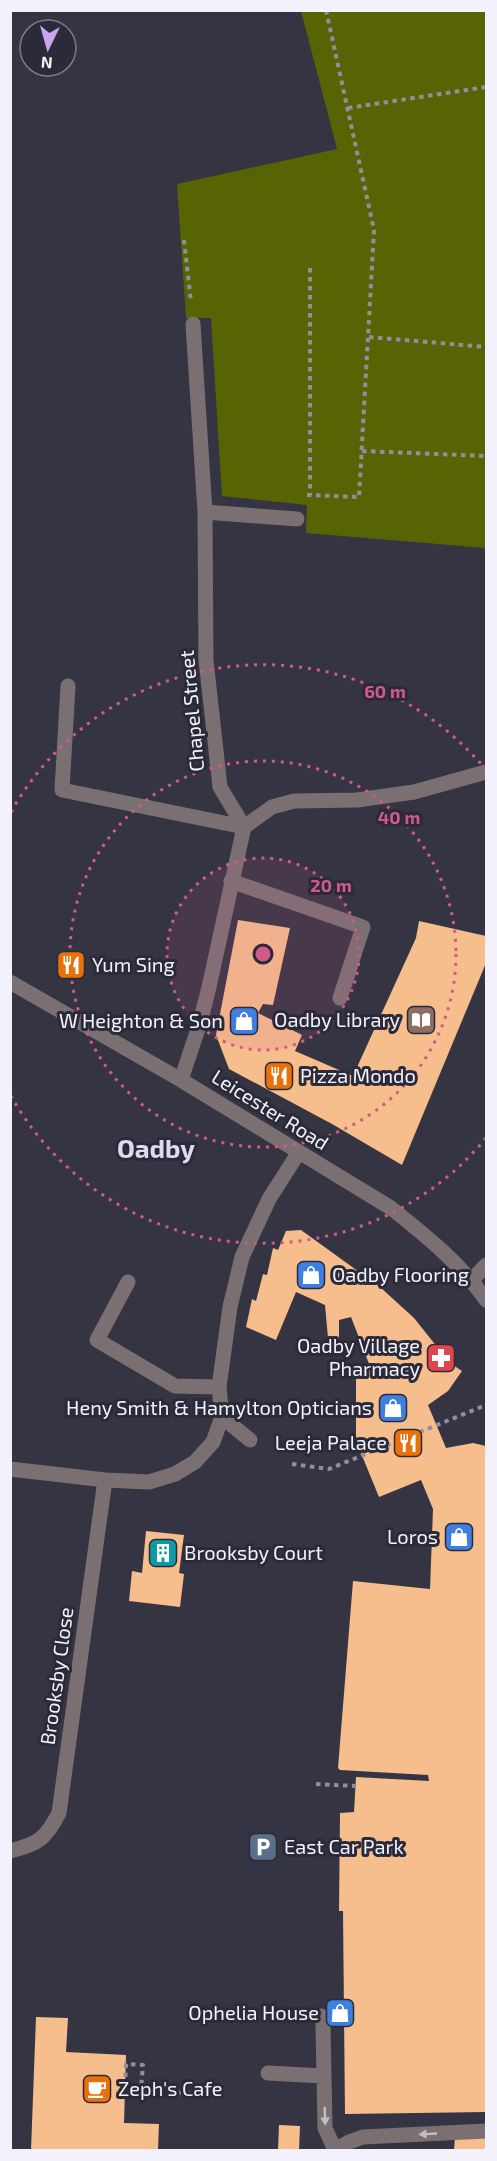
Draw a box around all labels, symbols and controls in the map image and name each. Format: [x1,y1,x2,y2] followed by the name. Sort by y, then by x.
[18,18,78,78] north arrow
[40,53,53,73] text: N
[174,649,208,773] street label: Chapel Street
[364,680,406,702] text: 60 m
[378,806,420,828] text: 40 m
[310,874,352,896] text: 20 m
[253,944,273,964] centre of rings
[55,949,87,981] restaurant icon: Yum Sing
[92,952,175,976] place label: Yum Sing
[405,1004,437,1036] library icon: Oadby Library
[228,1005,260,1037] shop icon: W Heighton & Son
[274,1007,400,1031] place label: Oadby Library
[59,1008,223,1032] place label: W Heighton & Son
[263,1060,295,1092] restaurant icon: Pizza Mondo
[300,1063,416,1087] place label: Pizza Mondo
[208,1064,333,1155] street label: Leicester Road
[117,1132,195,1164] district label: Oadby
[295,1259,327,1291] shop icon: Oadby Flooring
[332,1262,469,1286] place label: Oadby Flooring
[297,1333,420,1380] place label: Oadby Village Pharmacy
[425,1342,457,1374] pharmacy icon: Oadby Village Pharmacy
[377,1392,409,1424] shop icon: Heny Smith & Hamylton Opticians
[66,1395,372,1419] place label: Heny Smith & Hamylton Opticians
[392,1427,424,1459] restaurant icon: Leeja Palace
[275,1430,387,1454] place label: Leeja Palace
[443,1521,475,1553] shop icon: Loros
[387,1524,438,1548] place label: Loros
[147,1537,179,1569] building icon: Brooksby Court
[184,1540,323,1564] place label: Brooksby Court
[34,1605,78,1746] street label: Brooksby Close
[247,1831,279,1863] parking icon: East Car Park
[284,1834,404,1858] place label: East Car Park
[324,1997,356,2029] shop icon: Ophelia House
[188,2000,319,2024] place label: Ophelia House
[81,2073,113,2105] cafe icon: Zeph's Cafe
[118,2076,222,2100] place label: Zeph's Cafe
[320,2107,329,2126] one-way arrow
[419,2129,438,2138] one-way arrow

